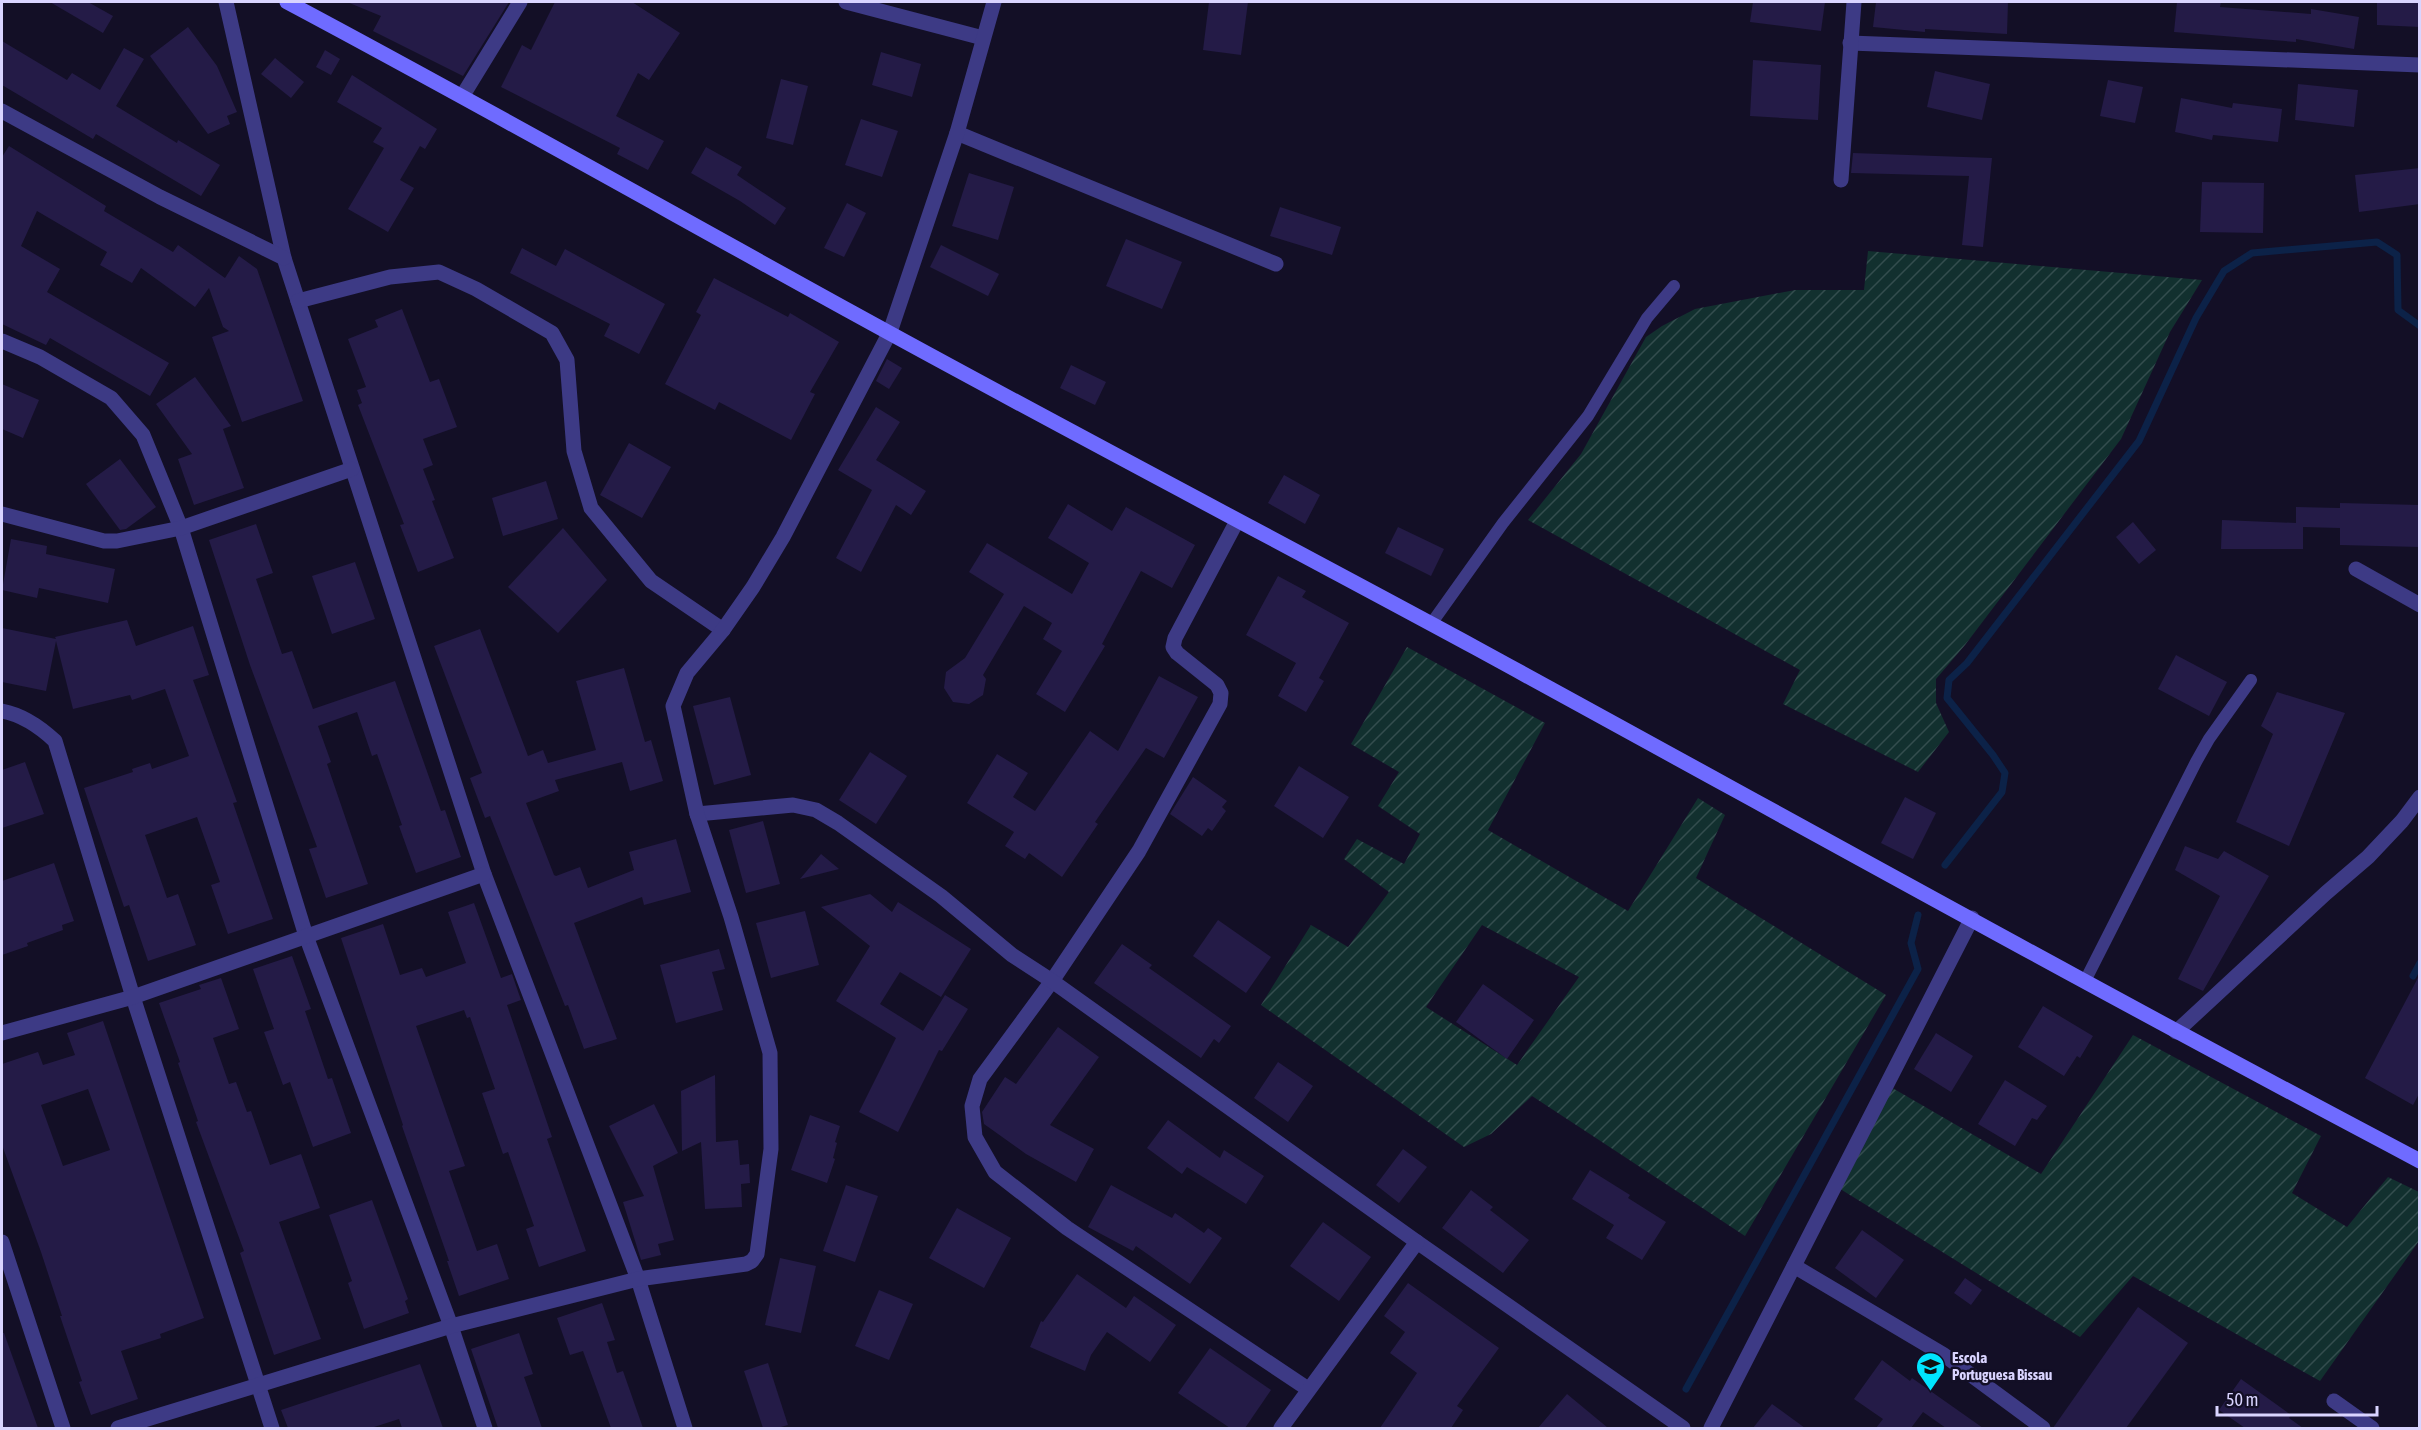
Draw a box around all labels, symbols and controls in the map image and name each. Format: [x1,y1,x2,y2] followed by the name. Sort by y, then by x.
[1952,1349,2052,1383] place label: Escola Portuguesa Bissau
[1915,1350,1947,1392] school or university icon: Escola Portuguesa Bissau
[2217,1379,2378,1417] scale bar
[2226,1389,2258,1410] text: 50 m

